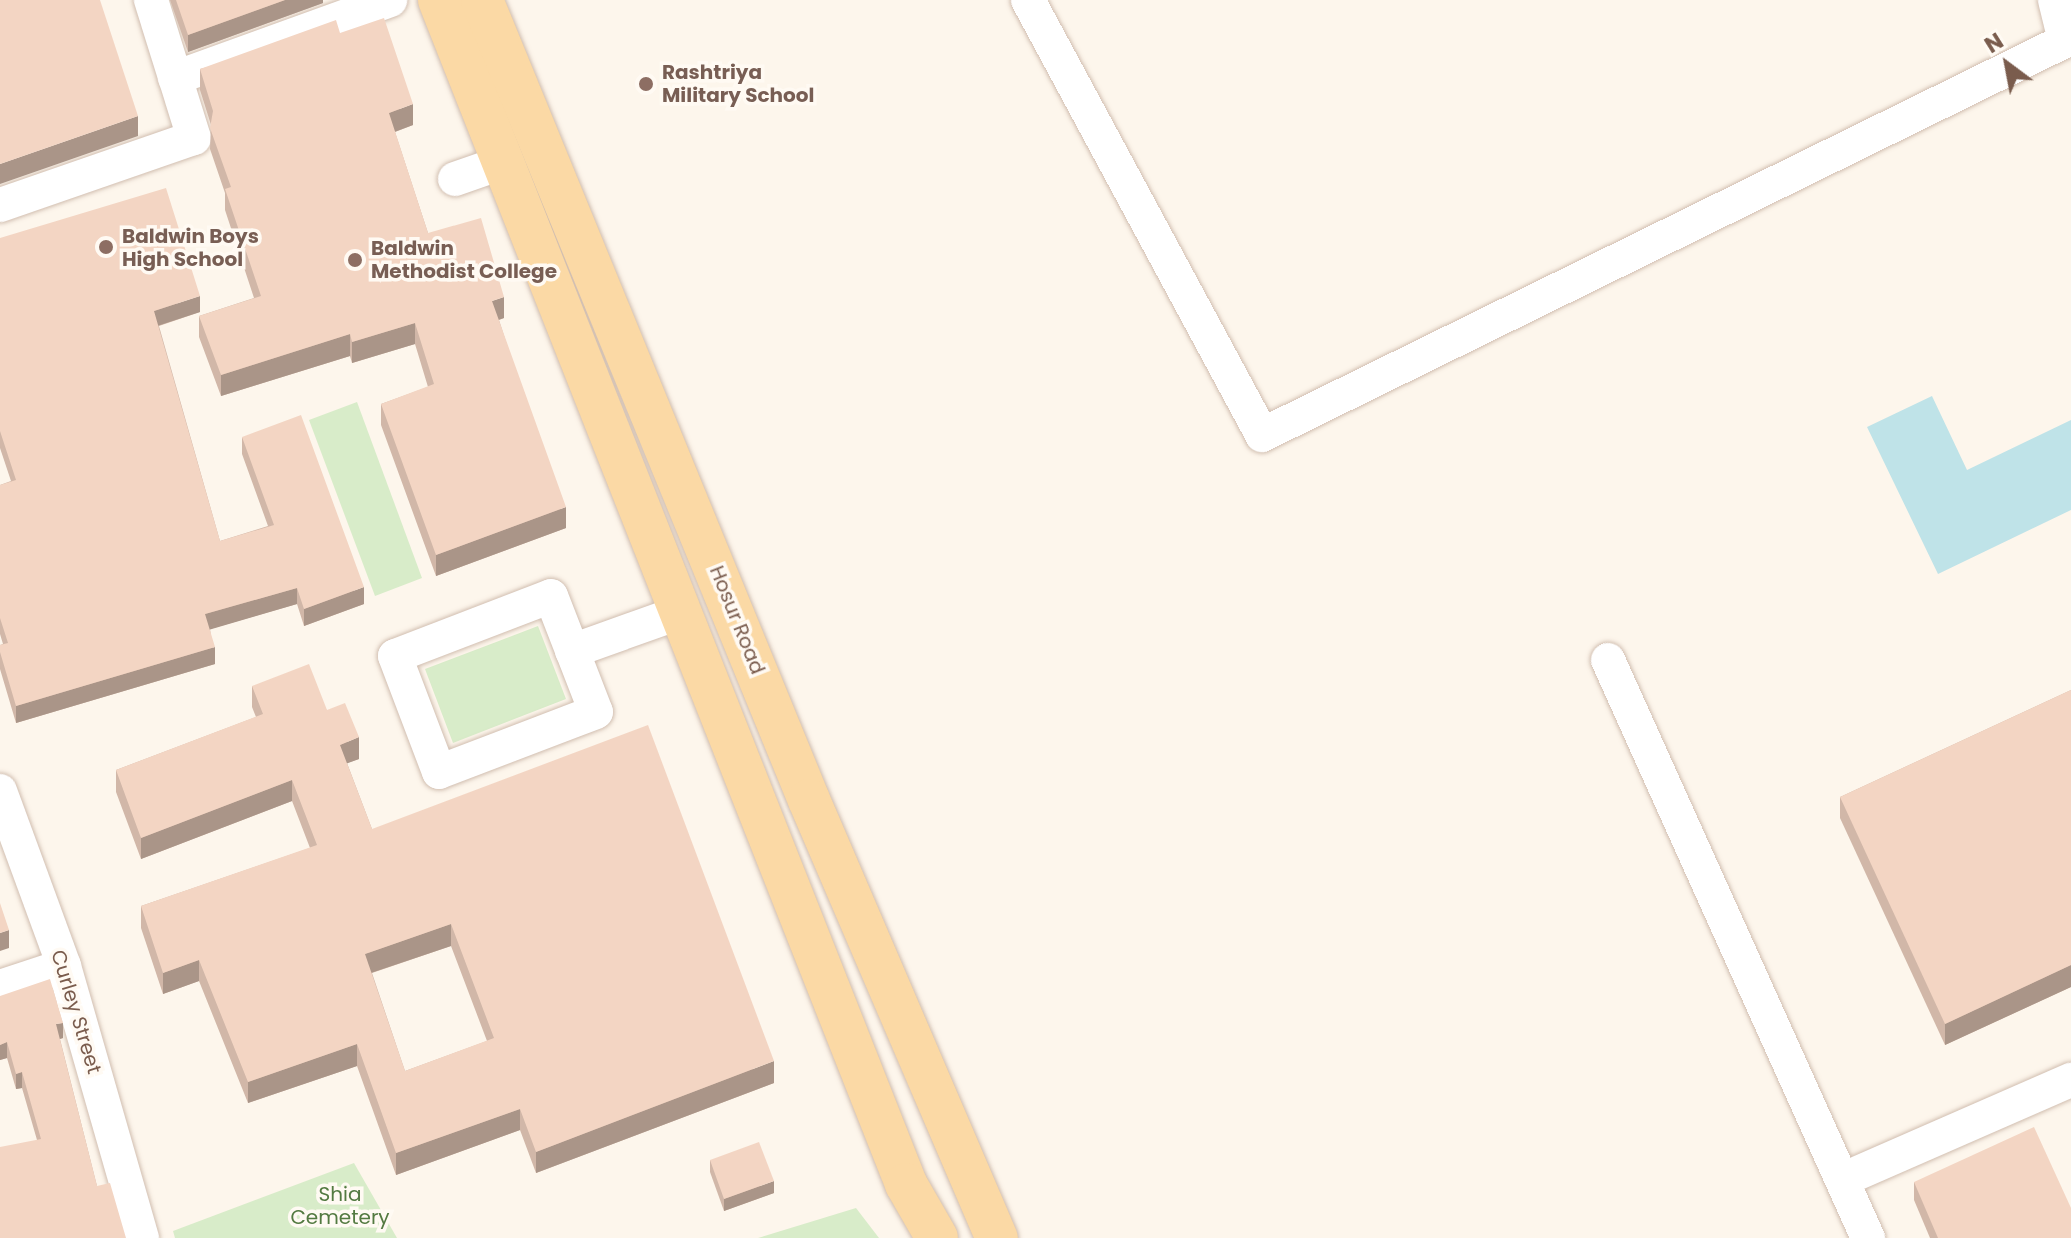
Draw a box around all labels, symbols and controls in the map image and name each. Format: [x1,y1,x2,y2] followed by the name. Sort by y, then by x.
[1967,24,2047,104] north arrow
[1979,26,2009,61] text: N
[662,60,814,107] place label: Rashtriya Military School
[637,75,655,93] marker: Rashtriya Military School
[122,224,259,271] place label: Baldwin Boys High School
[371,236,557,283] place label: Baldwin Methodist College
[97,238,115,256] marker: Baldwin Boys High School
[346,251,364,269] marker: Baldwin Methodist College
[704,562,770,678] street label: Hosur Road
[46,947,106,1077] street label: Curley Street
[290,1182,390,1229] park label: Shia Cemetery

